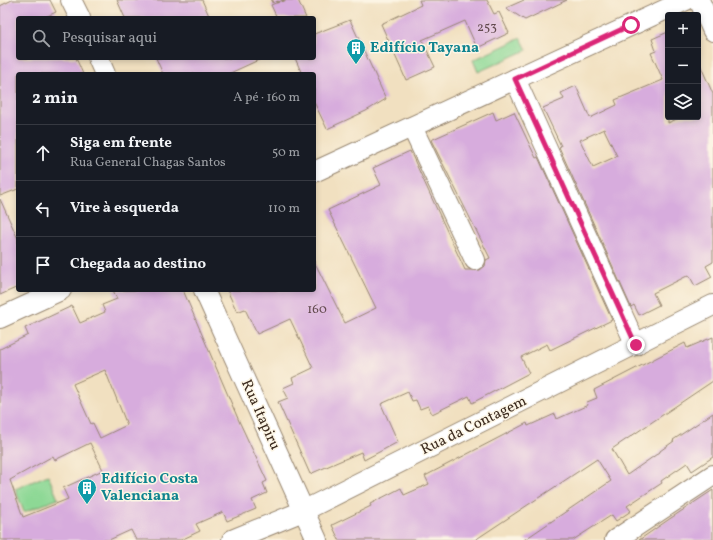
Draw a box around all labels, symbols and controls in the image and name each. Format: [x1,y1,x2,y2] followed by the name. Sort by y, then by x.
[665,12,701,120] map controls
[665,12,701,48] button: +
[16,16,316,60] search box
[622,16,640,34] route start
[477,19,497,37] house number: 253
[30,27,52,49] icon: search
[62,28,157,49] text: Pesquisar aqui
[345,37,367,65] building icon: Edifício Tayana
[370,38,479,59] place label: Edifício Tayana
[665,48,701,84] button: −
[665,84,701,120] button: layers
[32,87,78,110] text: 2 min
[233,89,300,107] text: A pé · 160 m
[70,133,172,154] text: Siga em frente
[32,142,54,164] icon: ahead
[272,144,300,162] text: 50 m
[70,154,226,172] text: Rua General Chagas Santos
[32,198,54,220] icon: left
[70,198,179,219] text: Vire à esquerda
[268,200,300,218] text: 110 m
[32,254,54,276] icon: arrive
[70,254,206,275] text: Chegada ao destino
[307,301,327,319] house number: 160
[627,336,645,354] route end
[235,376,285,454] street label: Rua Itapiru
[417,391,531,461] street label: Rua da Contagem
[101,469,198,507] place label: Edifício Costa Valenciana
[76,477,98,505] building icon: Edifício Costa Valenciana

